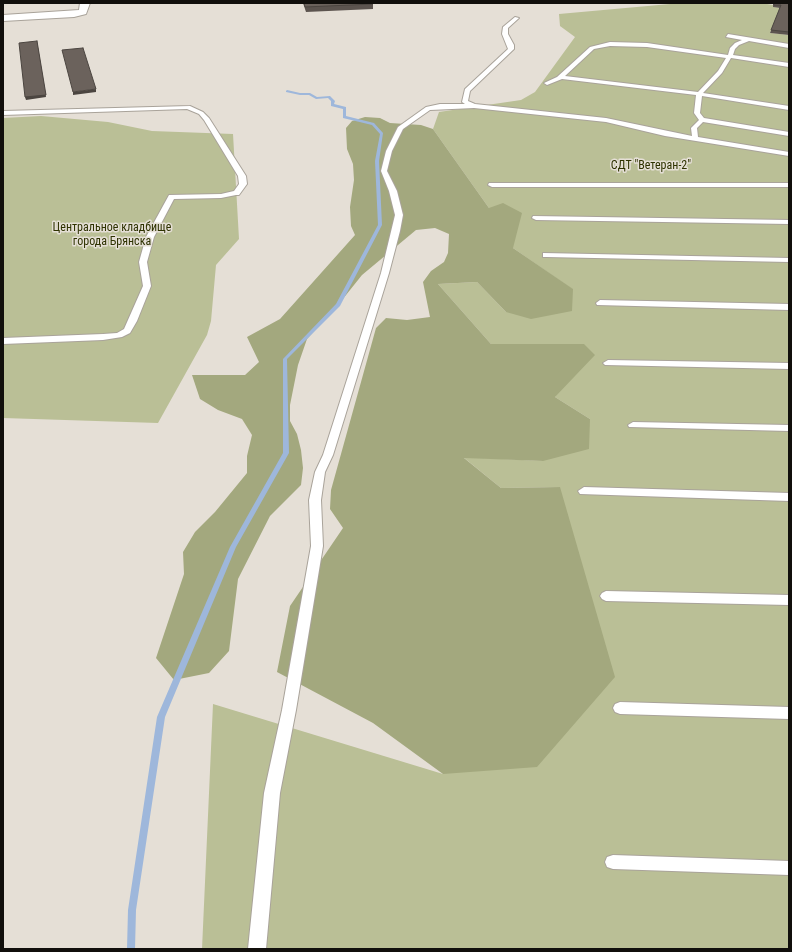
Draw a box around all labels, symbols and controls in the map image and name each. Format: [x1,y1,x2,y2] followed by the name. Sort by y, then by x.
[611,159,691,173] park label: СДТ "Ветеран-2"
[53,221,171,249] park label: Центральное кладбище города Брянска

